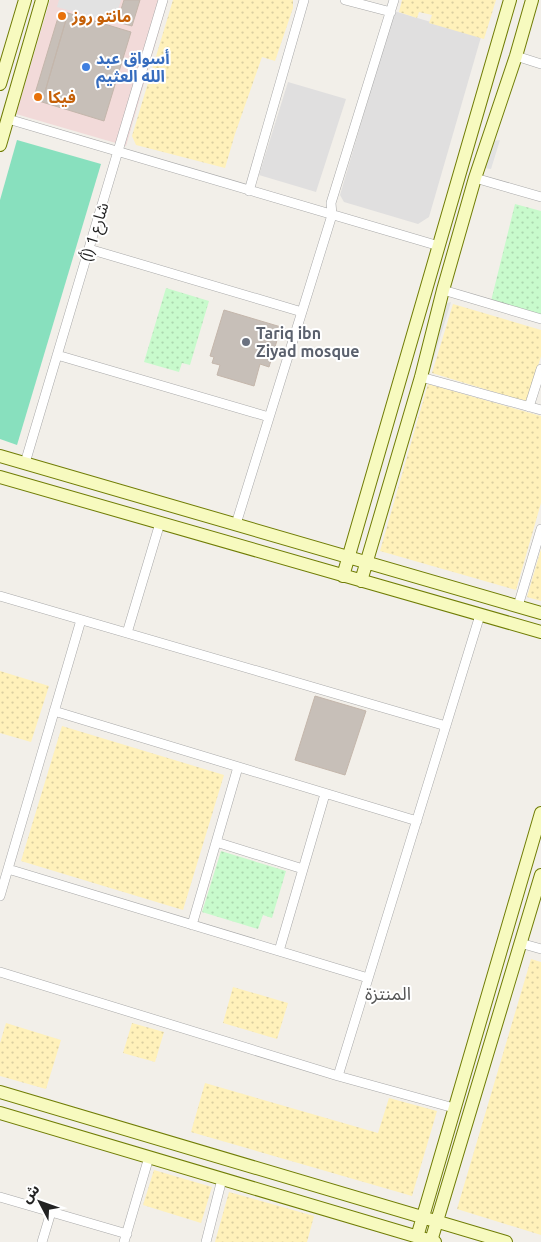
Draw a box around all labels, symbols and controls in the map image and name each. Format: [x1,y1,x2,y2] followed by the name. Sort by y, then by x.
[71,7,131,26] place label: مانتو روز
[56,10,68,22] marker: مانتو روز
[96,49,170,89] place label: أسواق عبد الله العثيم
[80,61,92,73] marker: أسواق عبد الله العثيم
[48,88,76,107] place label: فيكا
[32,91,44,103] marker: فيكا
[76,200,115,265] street label: شارع 1 (أ)
[256,324,360,360] place label: Tariq ibn Ziyad mosque
[240,336,252,348] marker: Tariq ibn Ziyad mosque
[365,983,411,1005] district label: المنتزة
[15,1177,65,1227] north arrow
[18,1181,43,1206] text: ش

